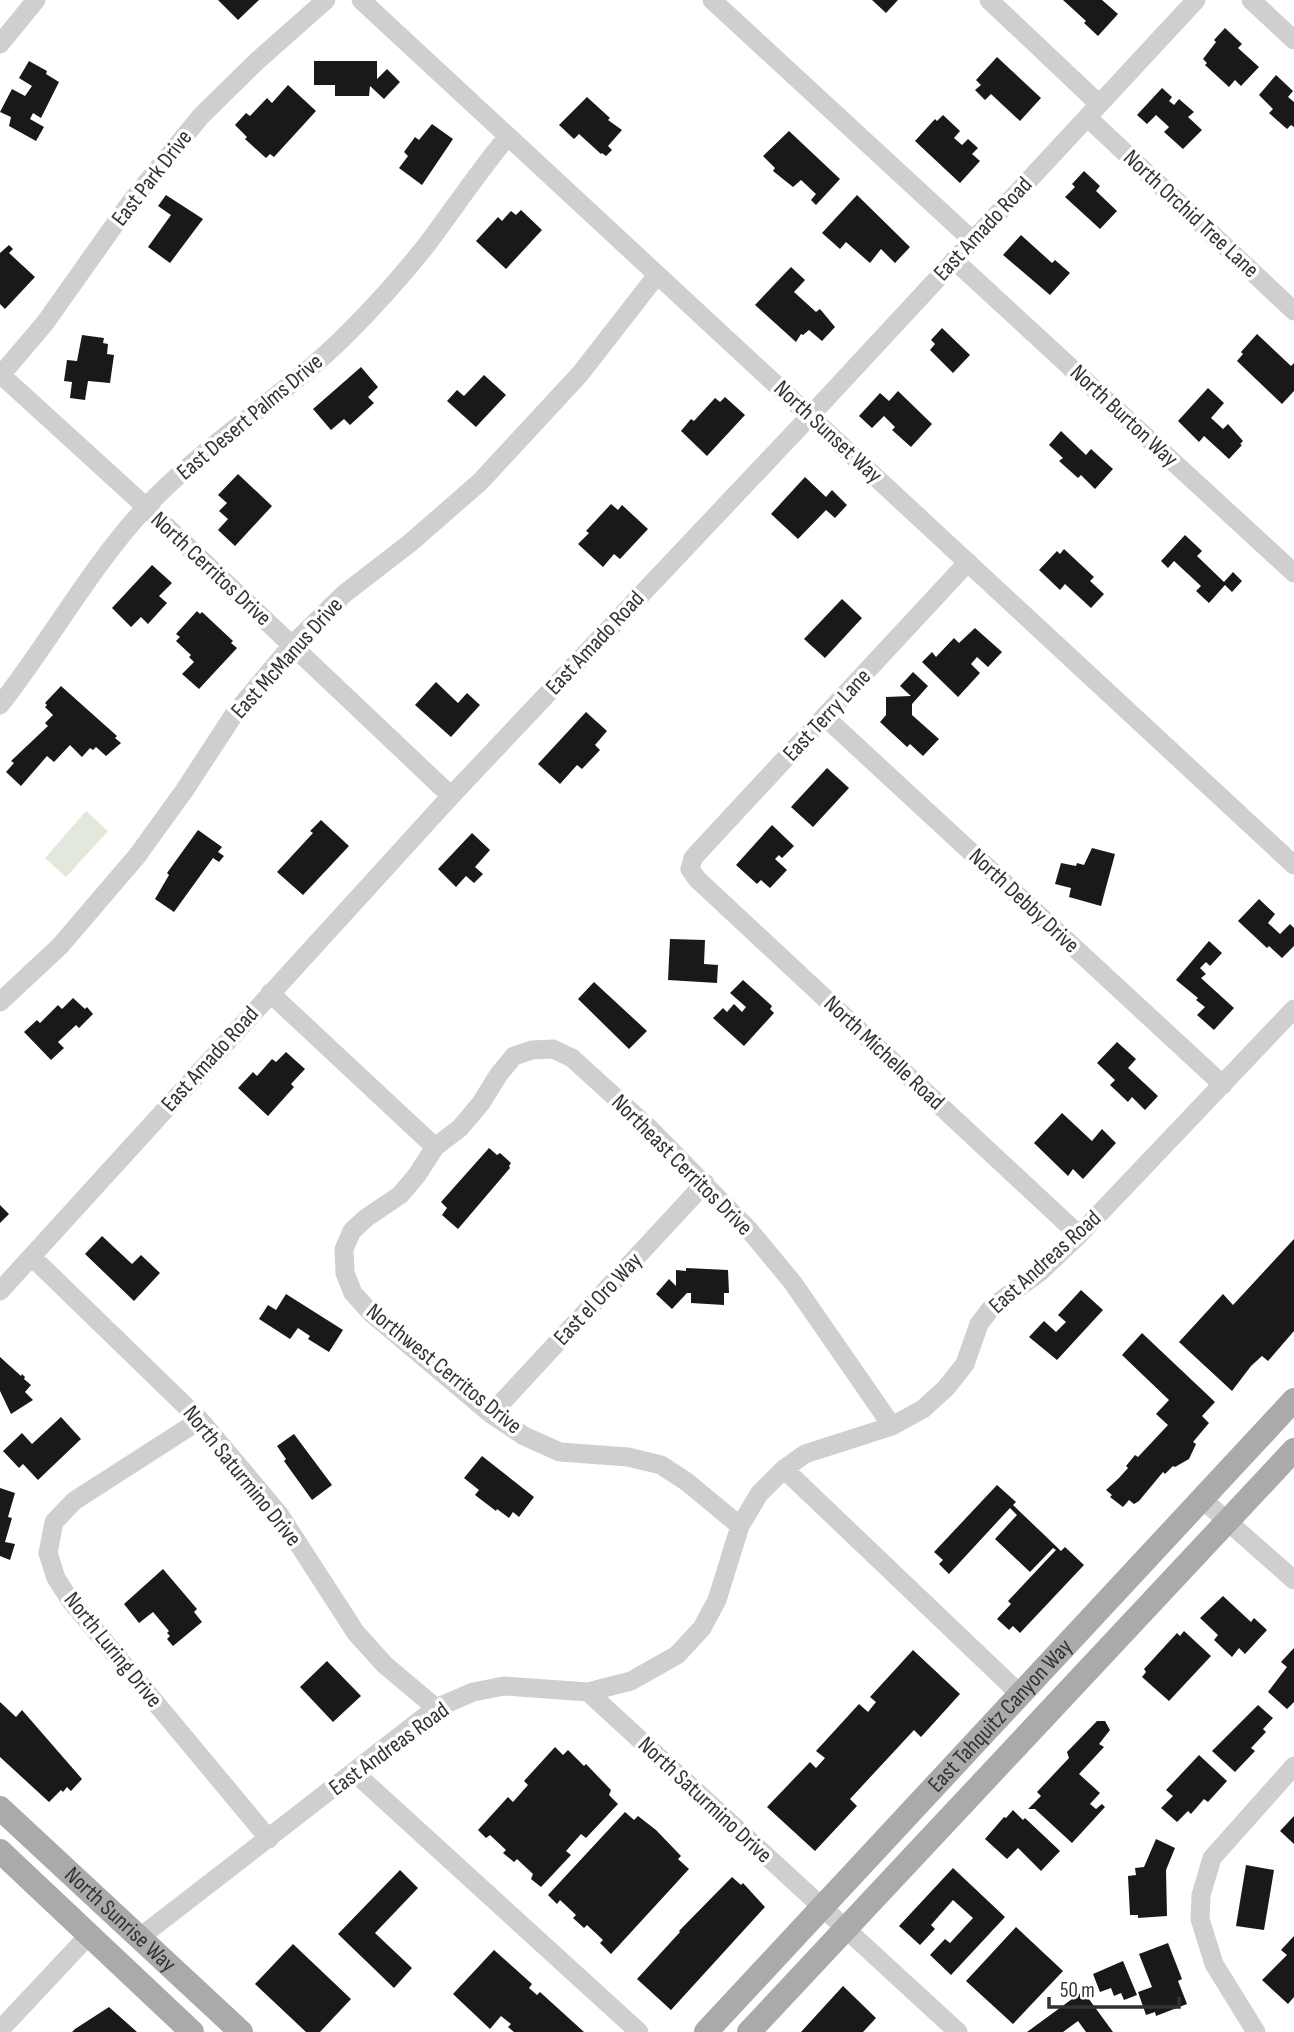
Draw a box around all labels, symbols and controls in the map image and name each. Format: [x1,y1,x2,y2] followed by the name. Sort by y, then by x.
[106,124,198,232] street label: East Park Drive
[1117,144,1265,284] street label: North Orchid Tree Lane
[928,171,1038,287] street label: East Amado Road
[171,348,329,486] street label: East Desert Palms Drive
[1064,359,1184,473] street label: North Burton Way
[768,375,888,489] street label: North Sunset Way
[145,506,277,632] street label: North Cerritos Drive
[540,585,650,701] street label: East Amado Road
[225,591,349,725] street label: East McManus Drive
[777,663,877,767] street label: East Terry Lane
[963,843,1085,959] street label: North Debby Drive
[818,990,950,1116] street label: North Michelle Road
[155,1001,265,1117] street label: East Amado Road
[606,1089,758,1241] street label: Northeast Cerritos Drive
[983,1204,1107,1320] street label: East Andreas Road
[548,1247,648,1351] street label: East el Oro Way
[361,1298,527,1440] street label: Northwest Cerritos Drive
[177,1400,307,1552] street label: North Saturmino Drive
[58,1587,168,1713] street label: North Luring Drive
[922,1633,1078,1798] street label: East Tahquitz Canyon Way
[324,1696,454,1802] street label: East Andreas Road
[632,1731,778,1869] street label: North Saturmino Drive
[59,1861,182,1978] street label: North Sunrise Way
[1049,1966,1178,2010] scale bar
[1060,1978,1095,2003] text: 50 m

